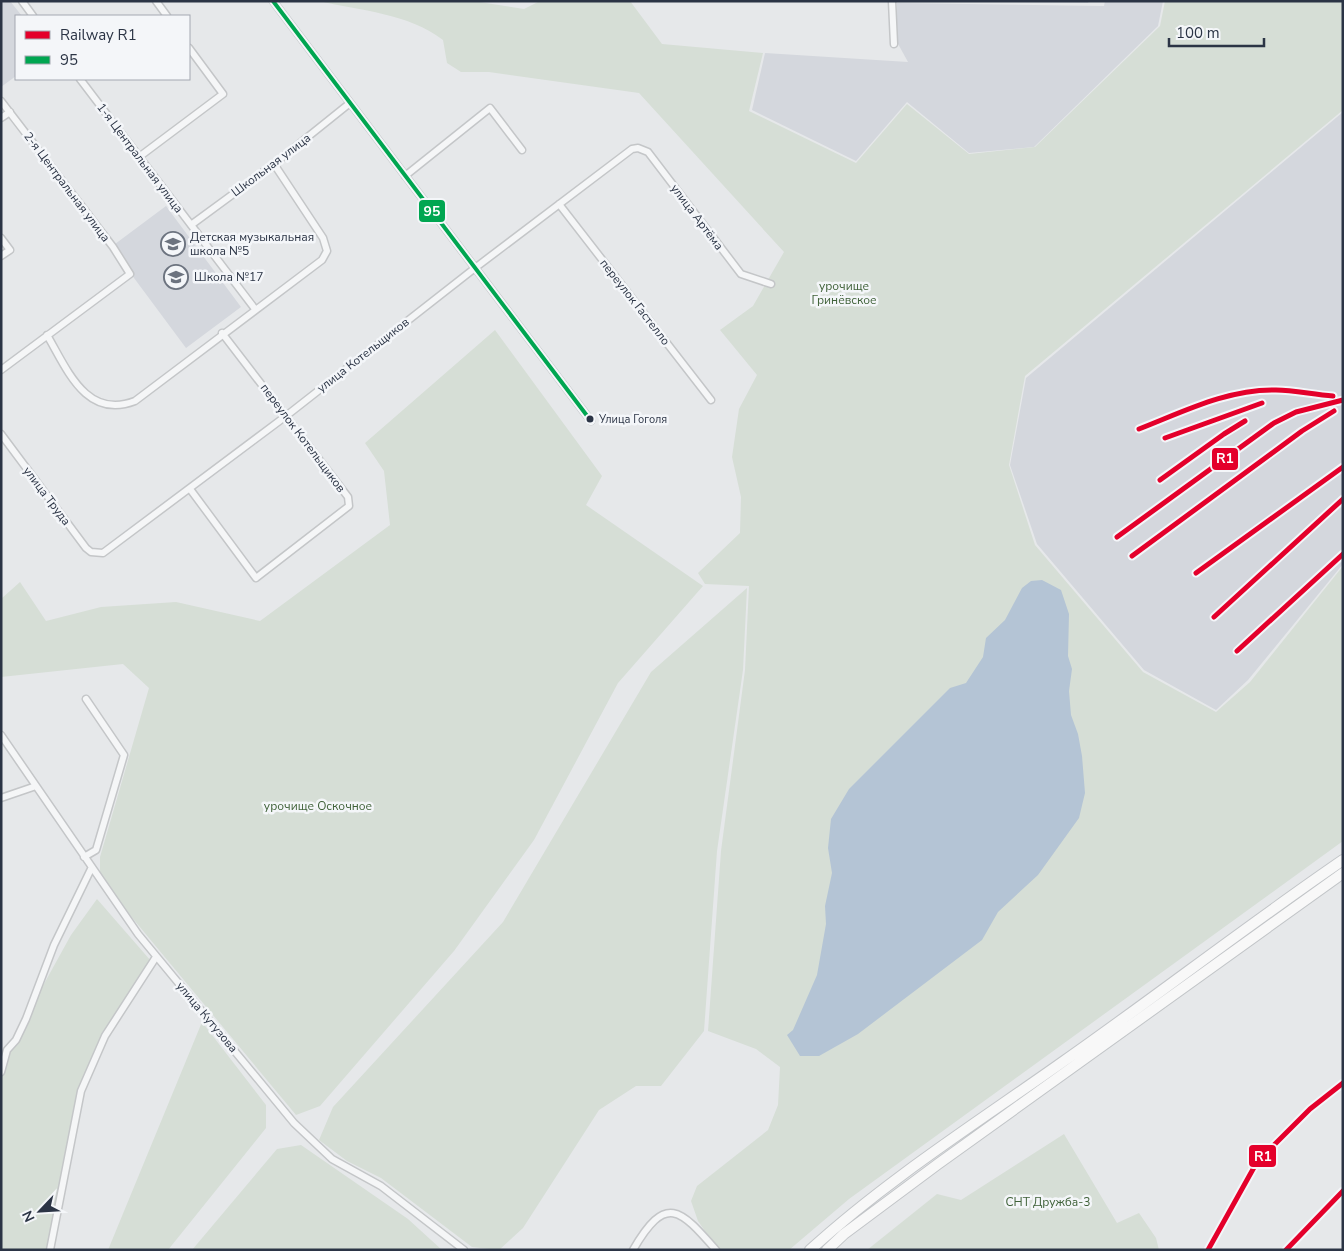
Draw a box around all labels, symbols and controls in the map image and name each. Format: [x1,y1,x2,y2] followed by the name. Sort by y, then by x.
[15,15,190,80] legend
[1169,15,1264,47] scale bar
[1176,23,1220,43] text: 100 m
[60,25,137,45] text: Railway R1
[60,50,78,70] text: 95
[93,100,187,216] street label: 1-я Центральная улица
[20,129,114,245] street label: 2-я Центральная улица
[228,130,314,200] street label: Школьная улица
[667,181,727,253] street label: улица Артёма
[418,199,446,223] line badge: 95
[424,202,440,221] text: 95
[190,229,314,259] place label: Детская музыкальная школа №5
[160,231,186,257] school or university icon: Детская музыкальная школа №5
[596,256,674,349] street label: переулок Гастелло
[163,264,189,290] school or university icon: Школа №17
[194,269,263,285] place label: Школа №17
[811,278,877,308] park label: урочище Гринёвское
[314,314,413,396] street label: улица Котельщиков
[257,380,349,496] street label: переулок Котельщиков
[598,412,667,427] place label: Улица Гоголя
[585,414,595,424] marker: Улица Гоголя
[1211,447,1239,471] line badge: R1
[1216,449,1234,468] text: R1
[20,463,74,529] street label: улица Труда
[264,798,372,814] park label: урочище Оскочное
[173,978,241,1056] street label: улица Кутузова
[1248,1144,1277,1168] line badge: R1
[1254,1147,1272,1166] text: R1
[15,1186,65,1236] north arrow
[1005,1194,1091,1210] park label: СНТ Дружба-3
[18,1208,39,1225] text: N

